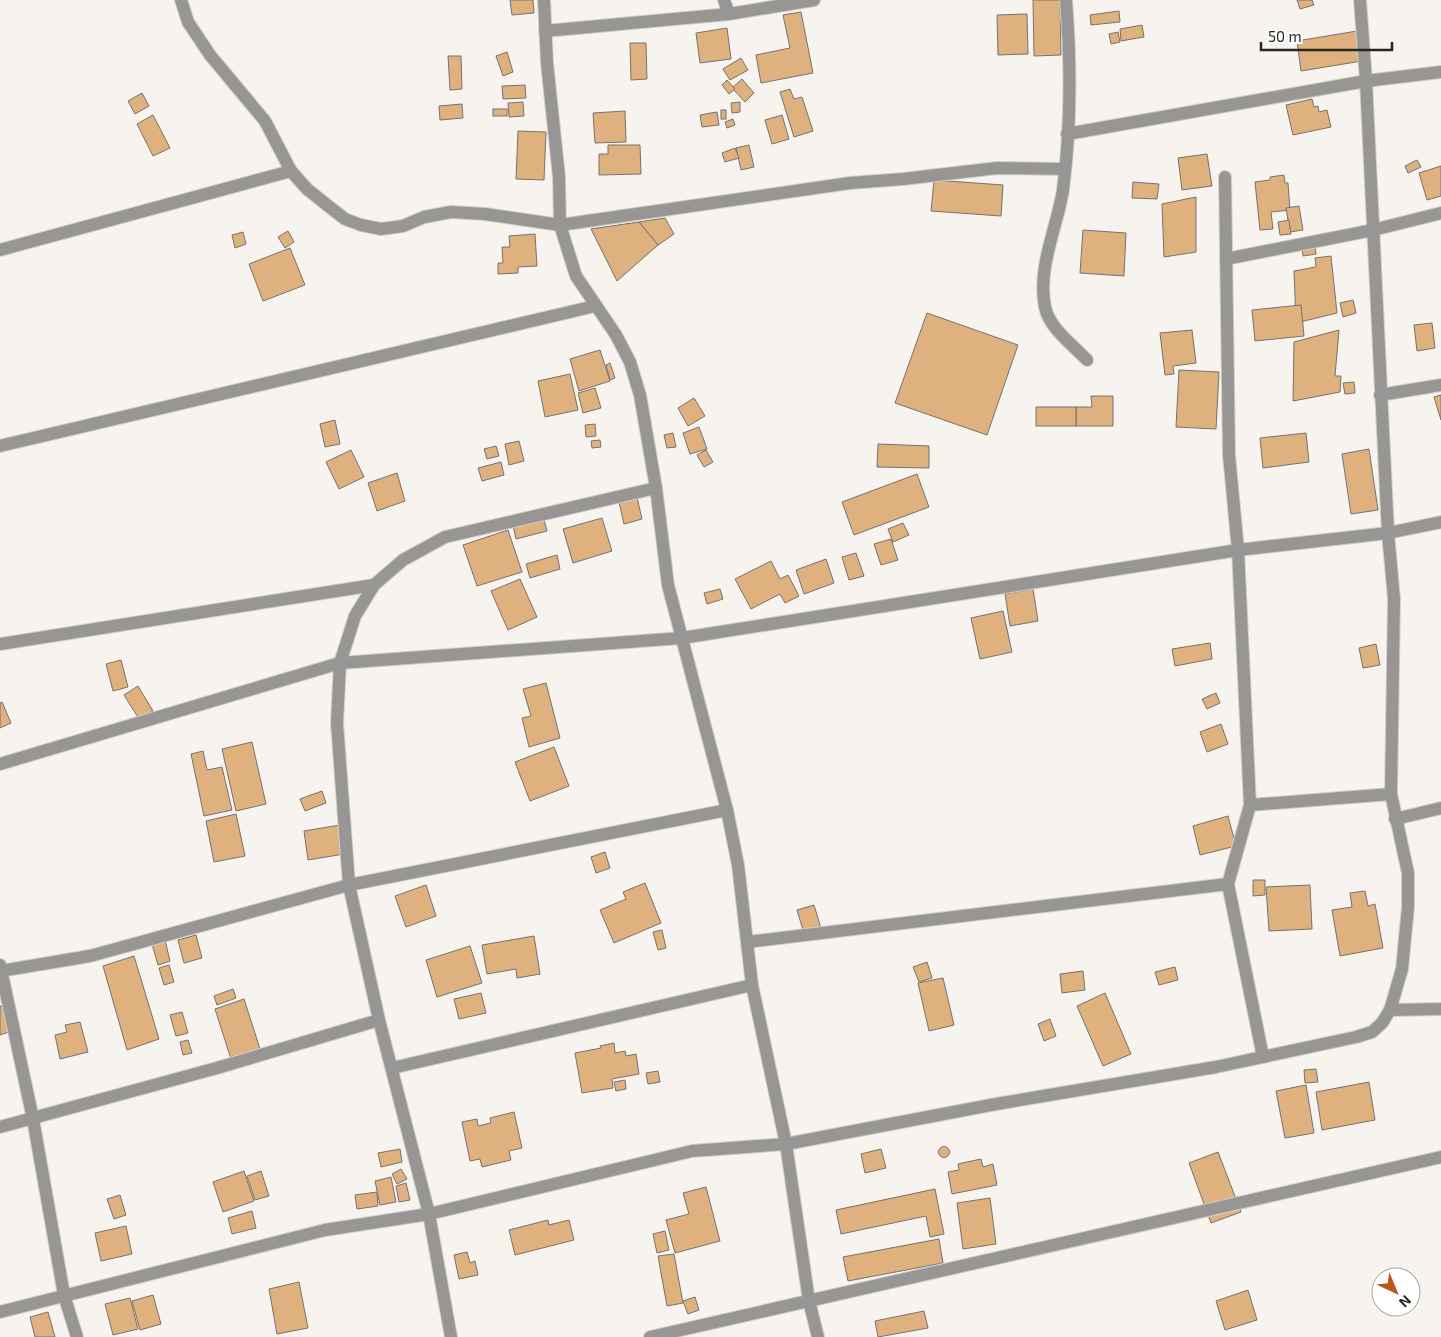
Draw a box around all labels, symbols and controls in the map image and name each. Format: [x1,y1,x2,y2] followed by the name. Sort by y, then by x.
[1261,20,1392,52] scale bar
[1268,27,1302,45] text: 50 m
[1371,1267,1421,1317] north arrow
[1396,1292,1415,1311] text: N

